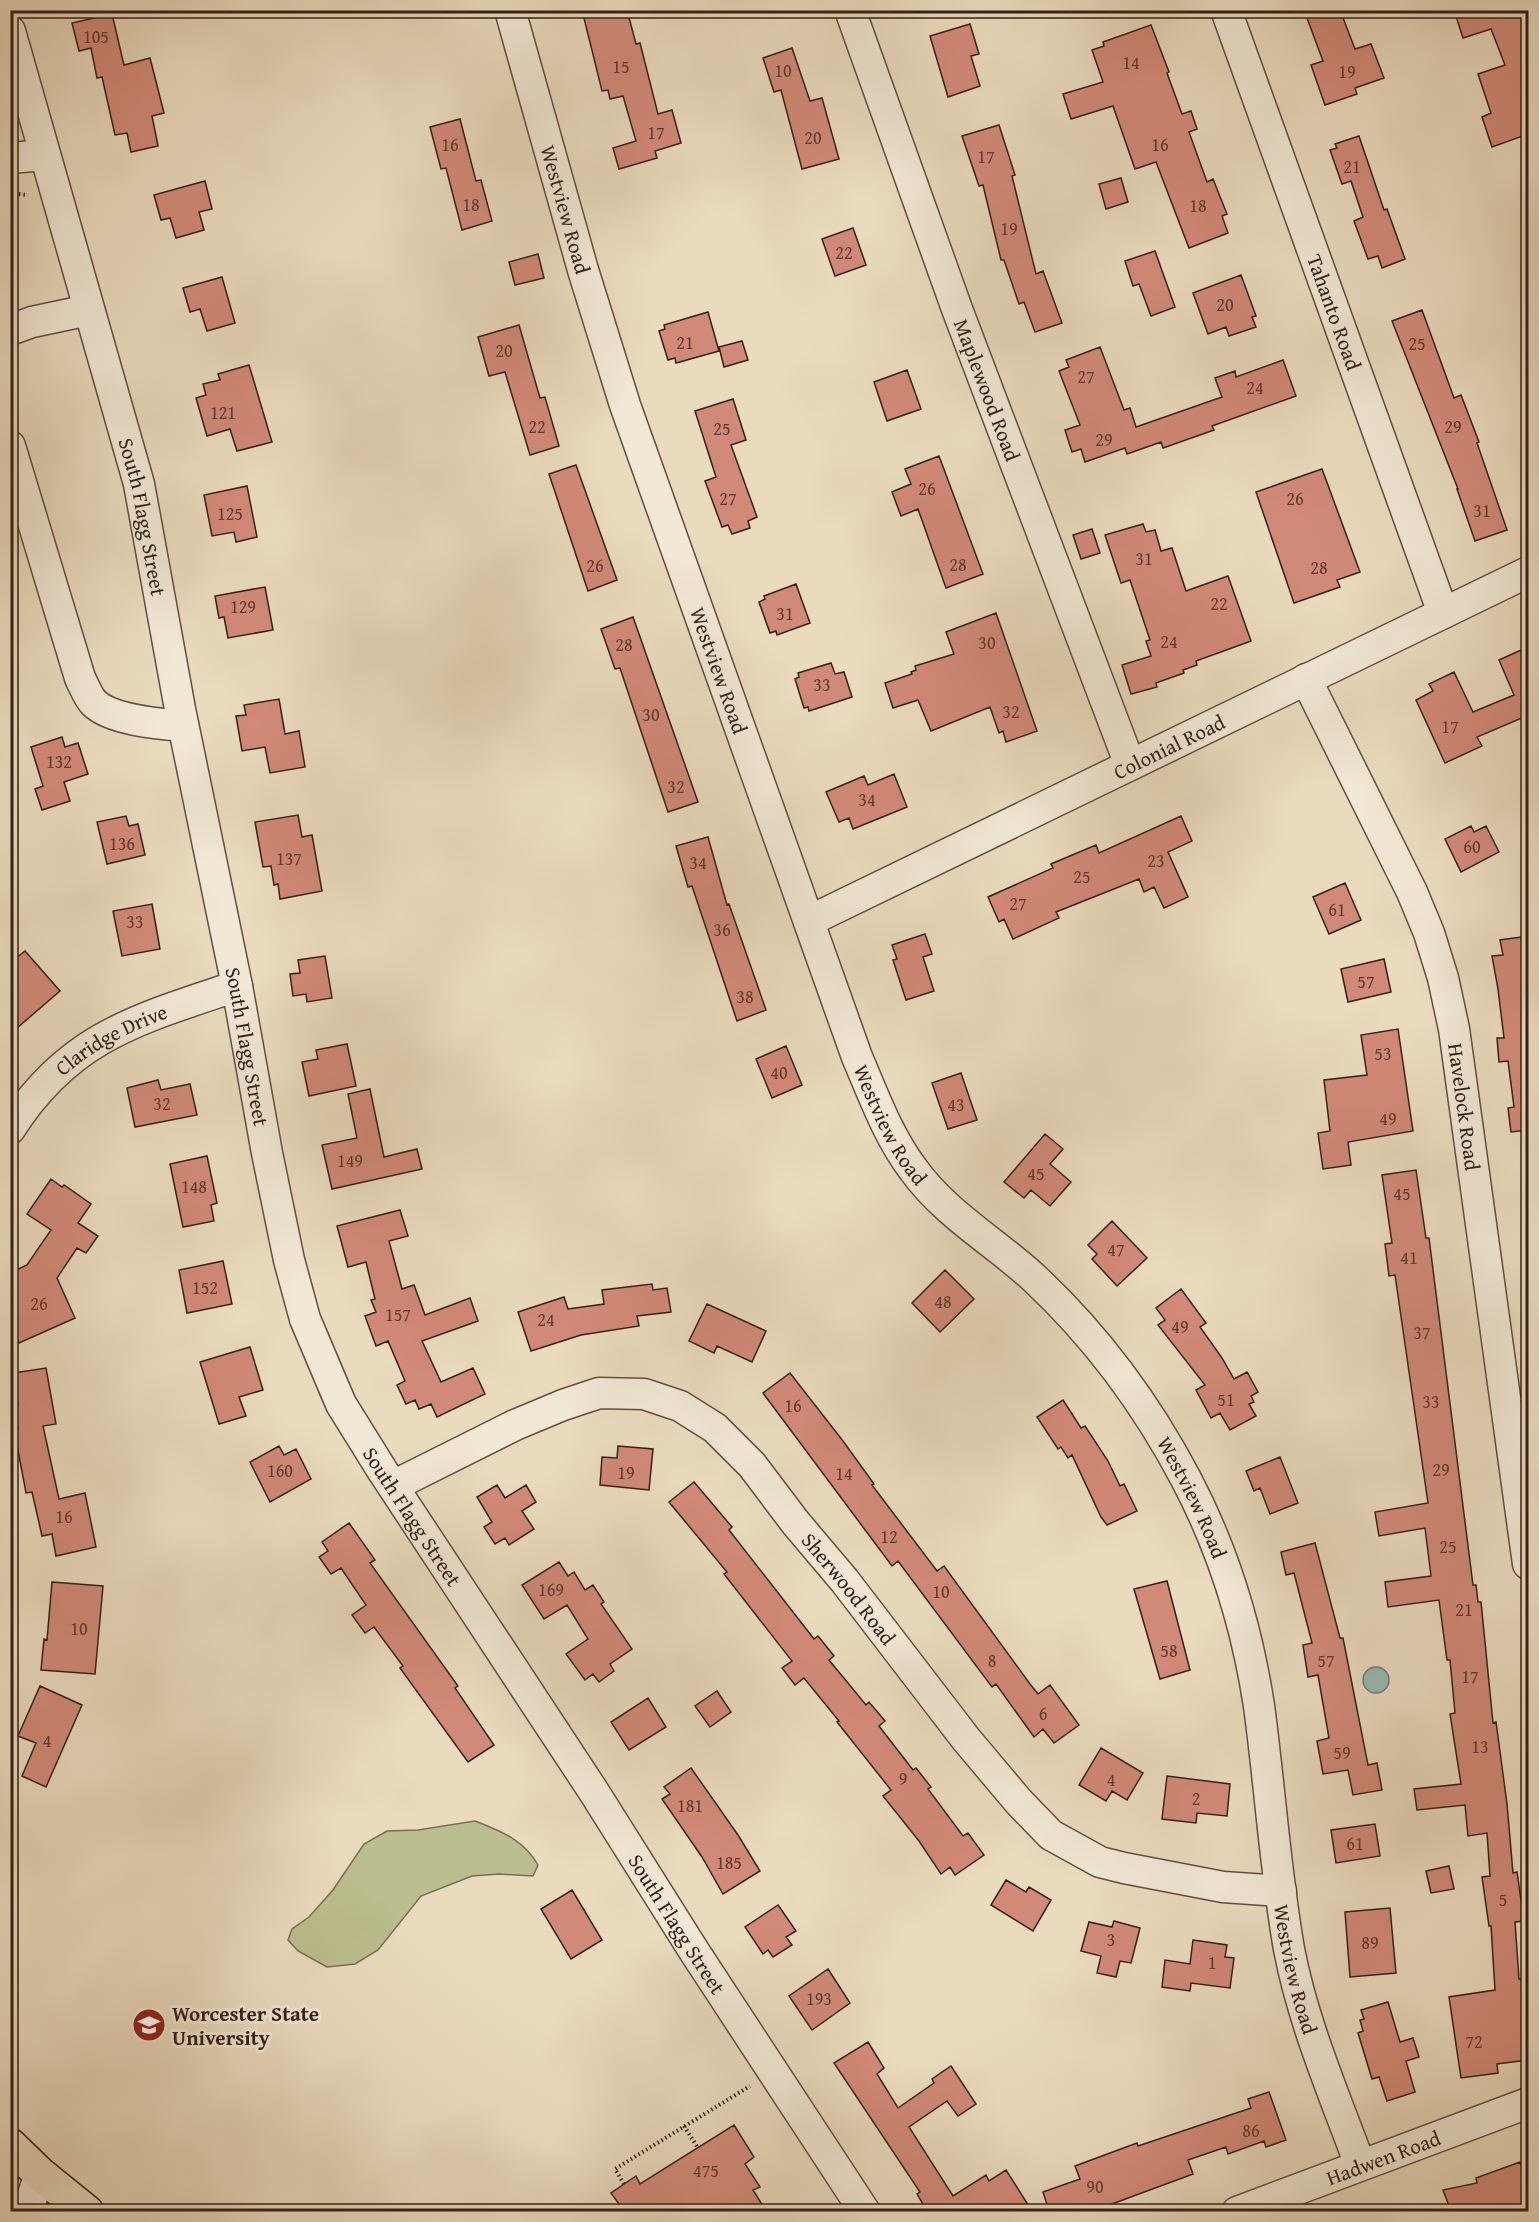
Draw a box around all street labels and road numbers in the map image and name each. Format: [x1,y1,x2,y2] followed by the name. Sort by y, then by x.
[533,141,599,278] street label: Westview Road
[1300,250,1370,375] street label: Tahanto Road
[947,314,1029,466] street label: Maplewood Road
[111,434,175,599] street label: South Flagg Street
[683,603,756,739] street label: Westview Road
[1108,706,1231,787] street label: Colonial Road
[218,964,277,1129] street label: South Flagg Street
[48,995,172,1083] street label: Claridge Drive
[1441,1041,1489,1173] street label: Havelock Road
[846,1059,935,1192] street label: Westview Road
[1150,1430,1236,1563] street label: Westview Road
[356,1441,470,1593] street label: South Flagg Street
[794,1525,904,1652] street label: Sherwood Road
[621,1848,734,2001] street label: South Flagg Street
[1267,1902,1326,2039] street label: Westview Road
[1322,2121,1445,2193] street label: Hadwen Road

